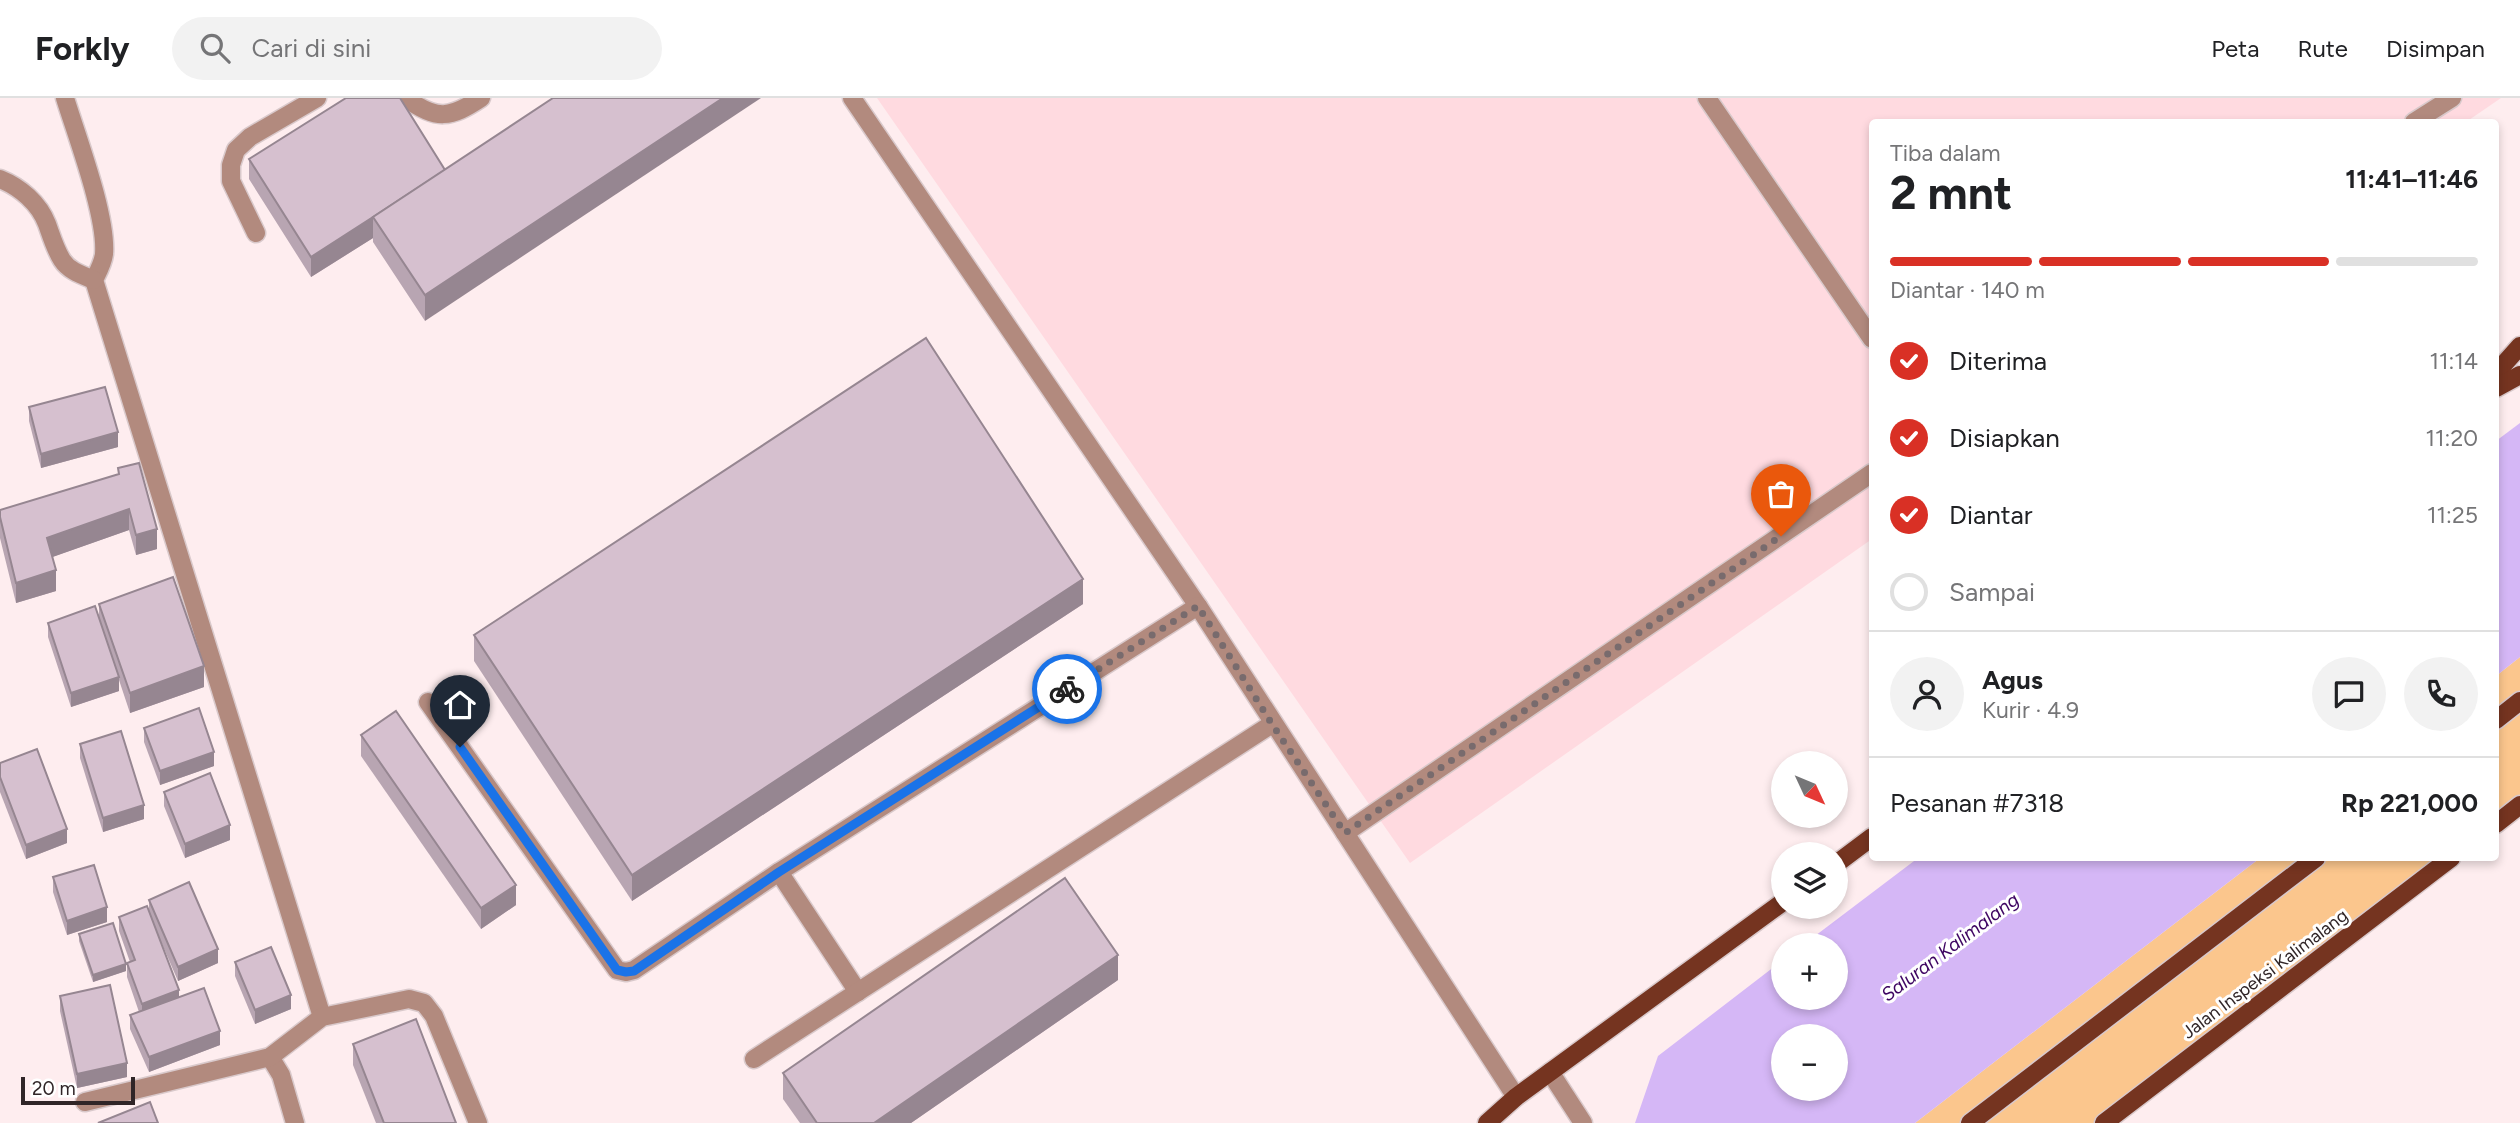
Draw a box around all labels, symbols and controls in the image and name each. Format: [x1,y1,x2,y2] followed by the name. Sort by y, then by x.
[172,17,662,80] search box
[35,29,130,68] text: Forkly
[196,29,234,67] icon: search
[252,32,371,64] text: Cari di sini
[2211,34,2259,63] text: Peta
[2297,34,2348,63] text: Rute
[2386,34,2485,63] text: Disimpan
[1890,139,2001,167] text: Tiba dalam
[2345,163,2478,195] text: 11:41–11:46
[1890,165,2012,221] text: 2 mnt
[1890,276,2045,304] text: Diantar · 140 m
[1890,342,1928,380] icon: check
[1949,345,2047,377] text: Diterima
[2429,347,2478,375] text: 11:14
[1890,419,1928,457] icon: check
[1949,422,2060,454] text: Disiapkan
[2426,424,2478,452] text: 11:20
[1751,464,1811,536] pin
[1762,475,1800,513] icon: bag
[1890,496,1928,534] icon: check
[1949,499,2033,531] text: Diantar
[2427,501,2478,529] text: 11:25
[1949,576,2035,608] text: Sampai
[1032,654,1102,724] courier
[1890,657,1964,731] button: person
[2312,657,2386,731] button: chat
[2404,657,2478,731] button: phone
[1982,664,2043,696] text: Agus
[1048,670,1086,708] icon: bike
[430,675,490,747] pin
[441,686,479,724] icon: home
[1982,696,2079,724] text: Kurir · 4.9
[1771,751,1848,828] north arrow
[1771,751,1848,1101] map controls
[1890,787,2064,819] text: Pesanan #7318
[2341,787,2478,819] text: Rp 221,000
[1771,842,1848,919] button: layers
[1877,888,2023,1006] water label: Saluran Kalimalang
[2178,904,2352,1044] street label: Jalan Inspeksi Kalimalang
[1771,933,1848,1010] button: +
[1771,1024,1848,1101] button: −
[21,1074,135,1106] scale bar
[32,1077,76,1100] text: 20 m

